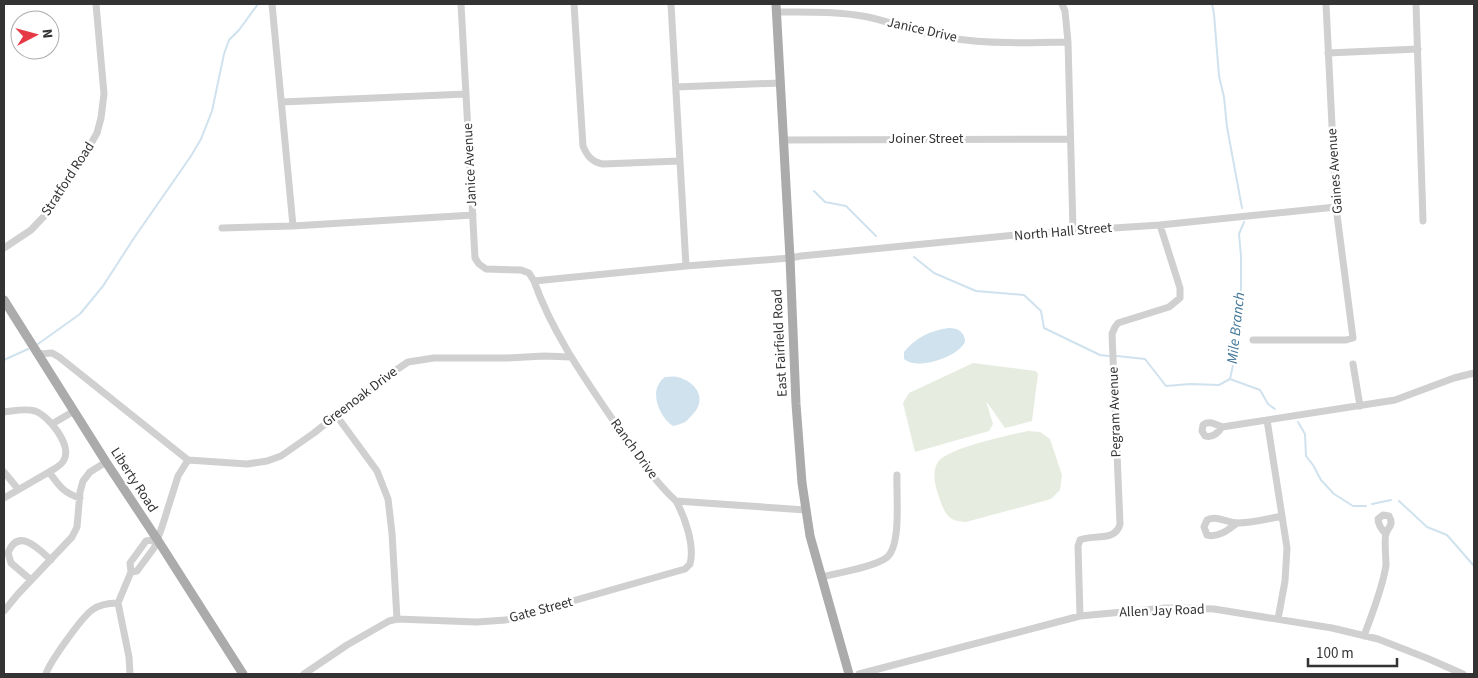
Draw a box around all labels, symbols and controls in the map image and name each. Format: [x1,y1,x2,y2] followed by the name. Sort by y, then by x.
[10,10,60,60] north arrow
[885,12,959,48] street label: Janice Drive
[37,28,57,39] text: N
[458,123,482,207] street label: Janice Avenue
[1322,128,1348,214] street label: Gaines Avenue
[888,129,964,149] street label: Joiner Street
[37,138,99,220] street label: Stratford Road
[1013,218,1113,246] street label: North Hall Street
[767,289,793,397] street label: East Fairfield Road
[1222,291,1250,365] water label: Mile Branch
[318,362,402,432] street label: Greenoak Drive
[1103,366,1127,458] street label: Pegram Avenue
[605,415,663,483] street label: Ranch Drive
[105,444,163,516] street label: Liberty Road
[507,592,575,628] street label: Gate Street
[1119,600,1205,622] street label: Allen Jay Road
[1308,636,1397,668] scale bar
[1316,643,1354,664] text: 100 m

